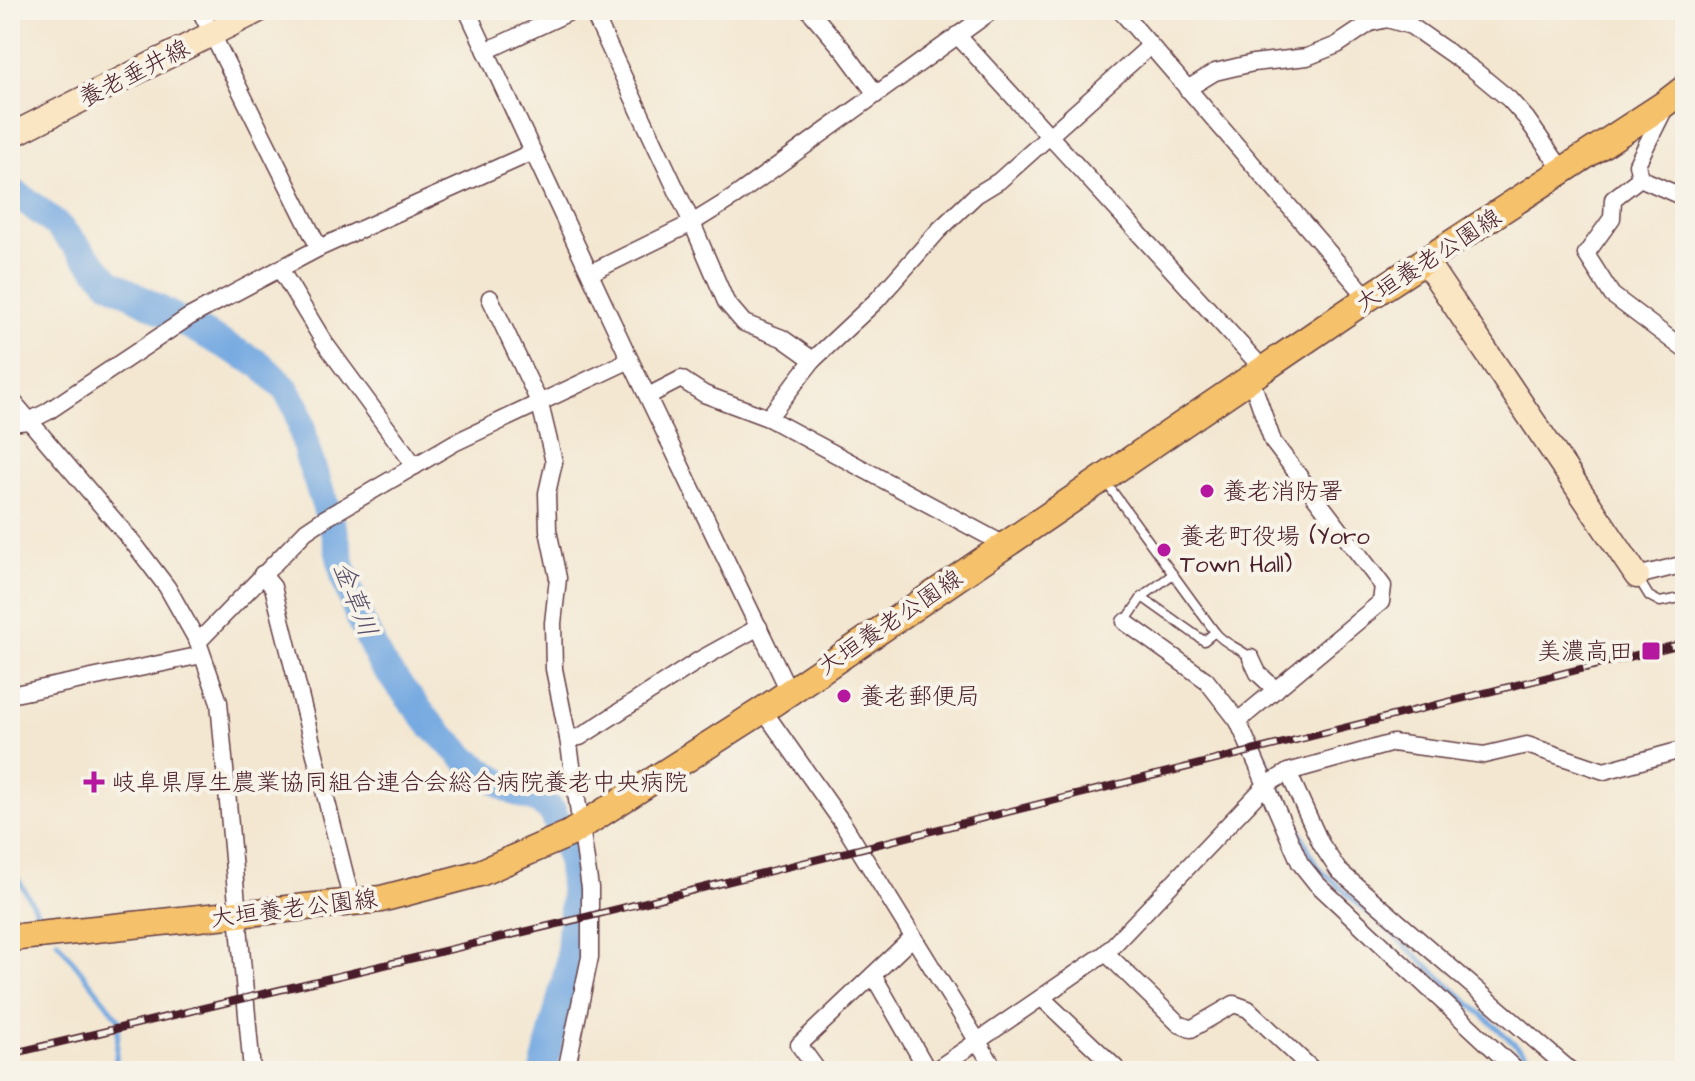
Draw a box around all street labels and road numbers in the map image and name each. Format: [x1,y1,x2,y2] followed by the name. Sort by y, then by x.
[73,32,196,116] street label: 養老垂井線
[1349,201,1508,321] street label: 大垣養老公園線
[811,562,970,684] street label: 大垣養老公園線
[209,882,380,936] street label: 大垣養老公園線

